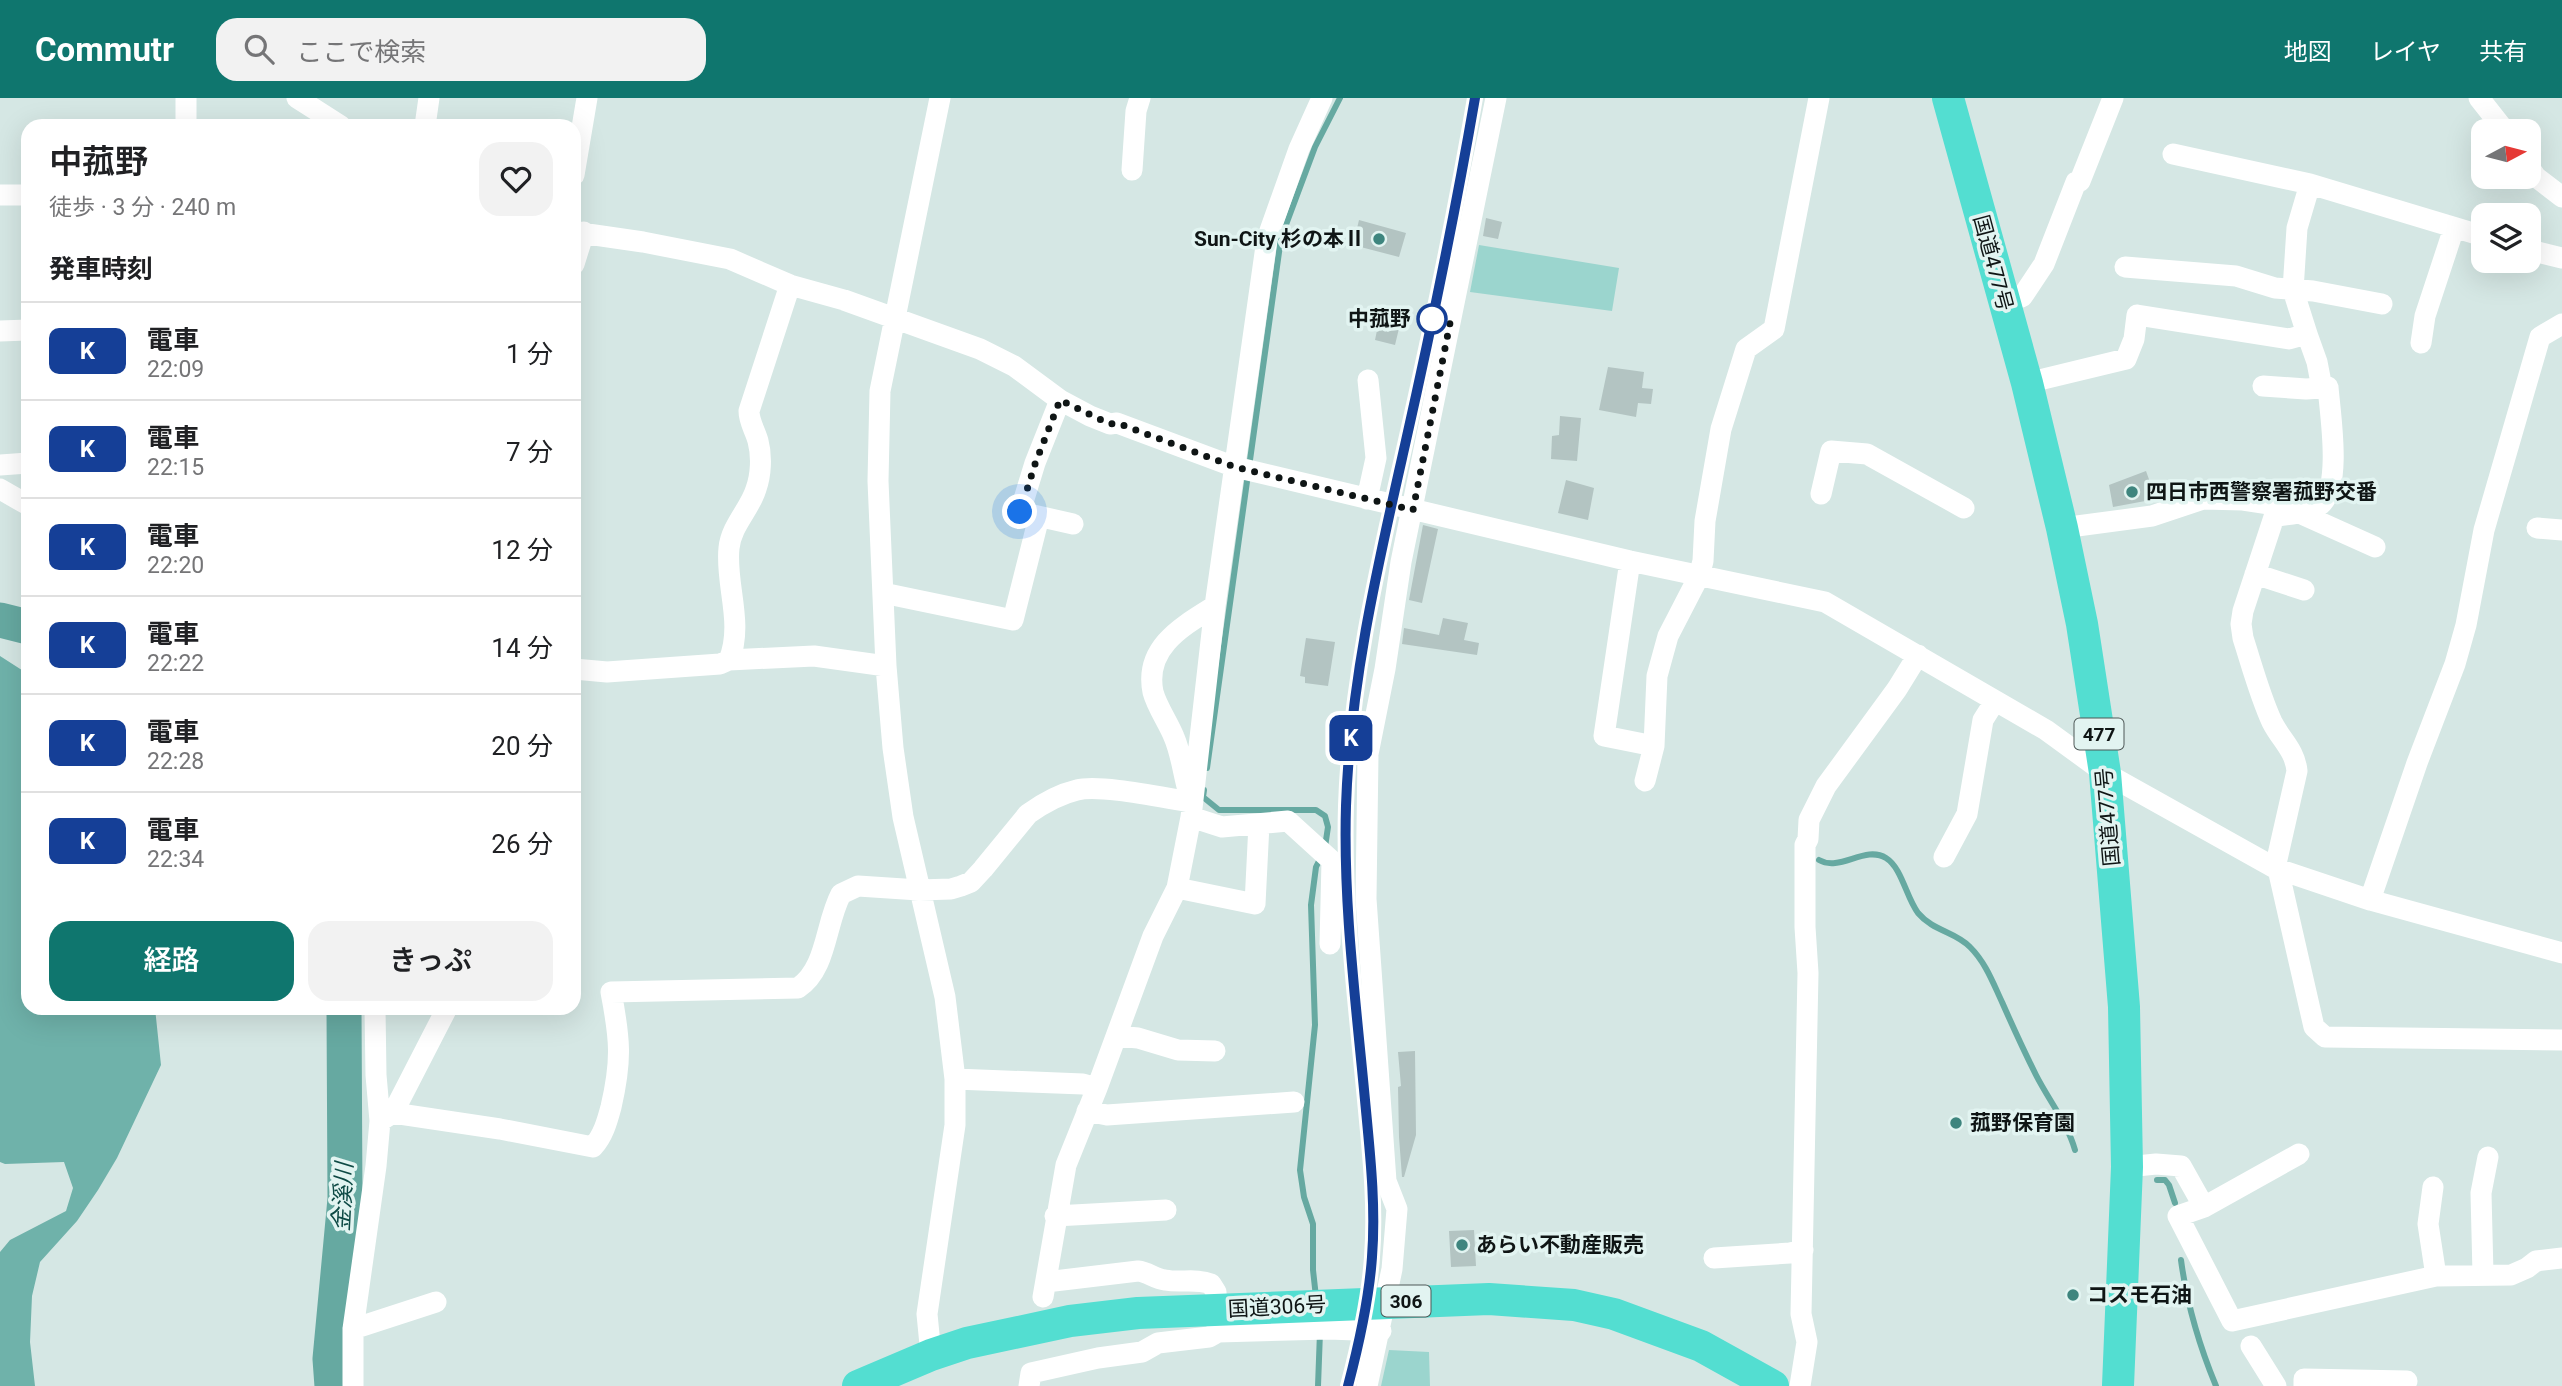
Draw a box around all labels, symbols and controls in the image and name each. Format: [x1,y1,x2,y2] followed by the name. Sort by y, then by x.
[216,18,706,81] search box
[35,30,174,69] text: Commutr
[240,30,278,68] icon: search
[296,37,426,67] text: ここで検索
[2284,38,2332,66] text: 地図
[2370,38,2441,66] text: レイヤ
[2479,38,2527,66] text: 共有
[2471,119,2541,189] north arrow
[2471,119,2541,273] map controls
[49,142,148,181] text: 中菰野
[479,142,553,216] button: heart
[49,194,236,221] text: 徒歩 · 3 分 · 240 m
[2471,203,2541,273] button: layers
[1969,212,2017,314] street label: 国道477号
[1194,227,1365,251] place label: Sun-City 杉の本Ⅱ
[1371,231,1387,247] marker: Sun-City 杉の本Ⅱ
[49,254,153,284] text: 発車時刻
[1417,304,1447,334] marker: 中菰野
[1348,307,1411,331] place label: 中菰野
[147,325,199,355] text: 電車
[80,337,95,365] text: K
[506,339,553,369] text: 1 分
[147,356,204,383] text: 22:09
[147,423,199,453] text: 電車
[80,435,95,463] text: K
[506,437,553,467] text: 7 分
[147,454,204,481] text: 22:15
[2146,480,2377,504] place label: 四日市西警察署菰野交番
[2124,484,2140,500] marker: 四日市西警察署菰野交番
[1002,494,1037,529] your location
[147,521,199,551] text: 電車
[80,533,95,561] text: K
[491,535,553,565] text: 12 分
[147,552,204,579] text: 22:20
[147,619,199,649] text: 電車
[80,631,95,659] text: K
[491,633,553,663] text: 14 分
[147,650,204,677] text: 22:22
[1328,715,1374,761] line badge: K
[147,717,199,747] text: 電車
[2074,719,2124,750] road number: 477
[1343,724,1359,752] text: K
[80,729,95,757] text: K
[491,731,553,761] text: 20 分
[147,748,204,775] text: 22:28
[2092,767,2124,867] street label: 国道477号
[147,815,199,845] text: 電車
[80,827,95,855] text: K
[491,829,553,859] text: 26 分
[147,846,204,873] text: 22:34
[49,921,294,1001] button: 経路
[308,921,553,1001] button: きっぷ
[1970,1111,2075,1135] place label: 菰野保育園
[1948,1115,1964,1131] marker: 菰野保育園
[328,1159,358,1232] water label: 金溪川
[1476,1233,1644,1257] place label: あらい不動産販売
[1454,1237,1470,1253] marker: あらい不動産販売
[2087,1283,2192,1307] place label: コスモ石油
[1382,1286,1430,1316] road number: 306
[2065,1287,2081,1303] marker: コスモ石油
[1227,1292,1327,1322] street label: 国道306号

